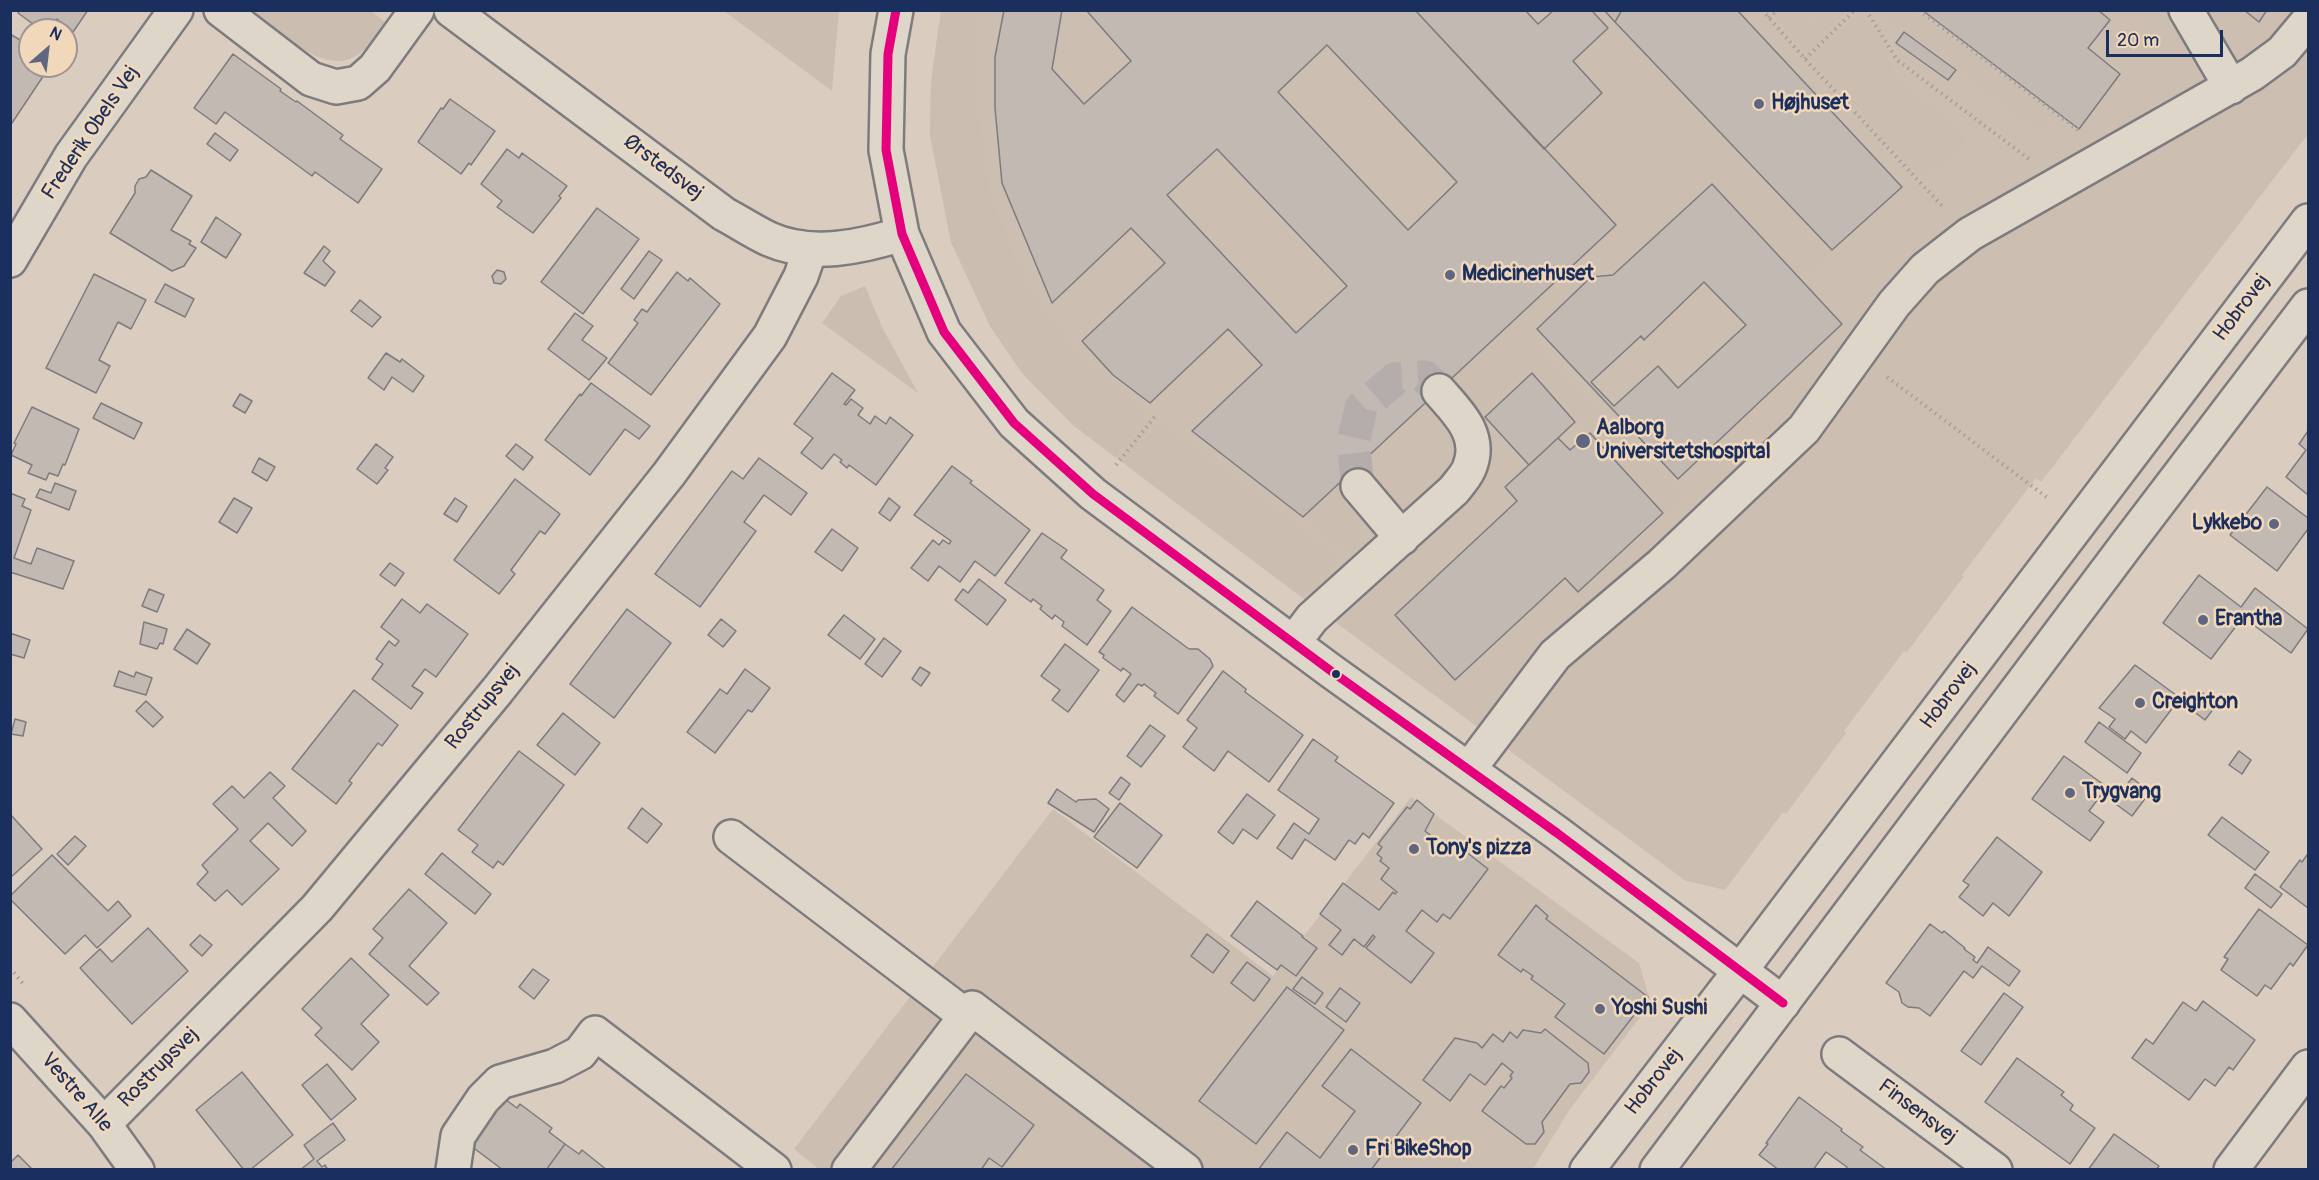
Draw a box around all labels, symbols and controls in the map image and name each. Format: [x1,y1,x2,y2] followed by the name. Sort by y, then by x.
[18,18,78,78] north arrow
[2109,18,2226,56] scale bar
[46,22,65,45] text: N
[2117,29,2159,52] text: 20 m
[37,61,145,205] street label: Frederik Obels Vej
[1771,91,1849,117] place label: Højhuset
[1752,97,1766,111] marker: Højhuset
[618,130,708,206] street label: Ørstedsvej
[1462,262,1594,288] place label: Medicinerhuset
[1443,268,1457,282] marker: Medicinerhuset
[2209,269,2275,347] street label: Hobrovej
[1596,416,1771,466] place label: Aalborg Universitetshospital
[1574,432,1592,450] marker: Aalborg Universitetshospital
[2192,511,2262,537] place label: Lykkebo
[2267,517,2281,531] marker: Lykkebo
[2215,607,2282,633] place label: Erantha
[2196,613,2210,627] marker: Erantha
[1916,657,1982,735] street label: Hobrovej
[441,659,525,755] street label: Rostrupsvej
[1330,668,1342,680] unlabelled marker
[2152,690,2238,716] place label: Creighton
[2133,696,2147,710] marker: Creighton
[2082,780,2161,806] place label: Trygvang
[2063,786,2077,800] marker: Trygvang
[1426,836,1531,862] place label: Tony's pizza
[1407,842,1421,856] marker: Tony's pizza
[1612,996,1707,1022] place label: Yoshi Sushi
[1593,1002,1607,1016] marker: Yoshi Sushi
[114,1023,204,1113] street label: Rostrupsvej
[1620,1044,1688,1120] street label: Hobrovej
[35,1048,117,1138] street label: Vestre Alle
[1873,1074,1961,1150] street label: Finsensvej
[1365,1137,1472,1163] place label: Fri BikeShop
[1346,1143,1360,1157] marker: Fri BikeShop

